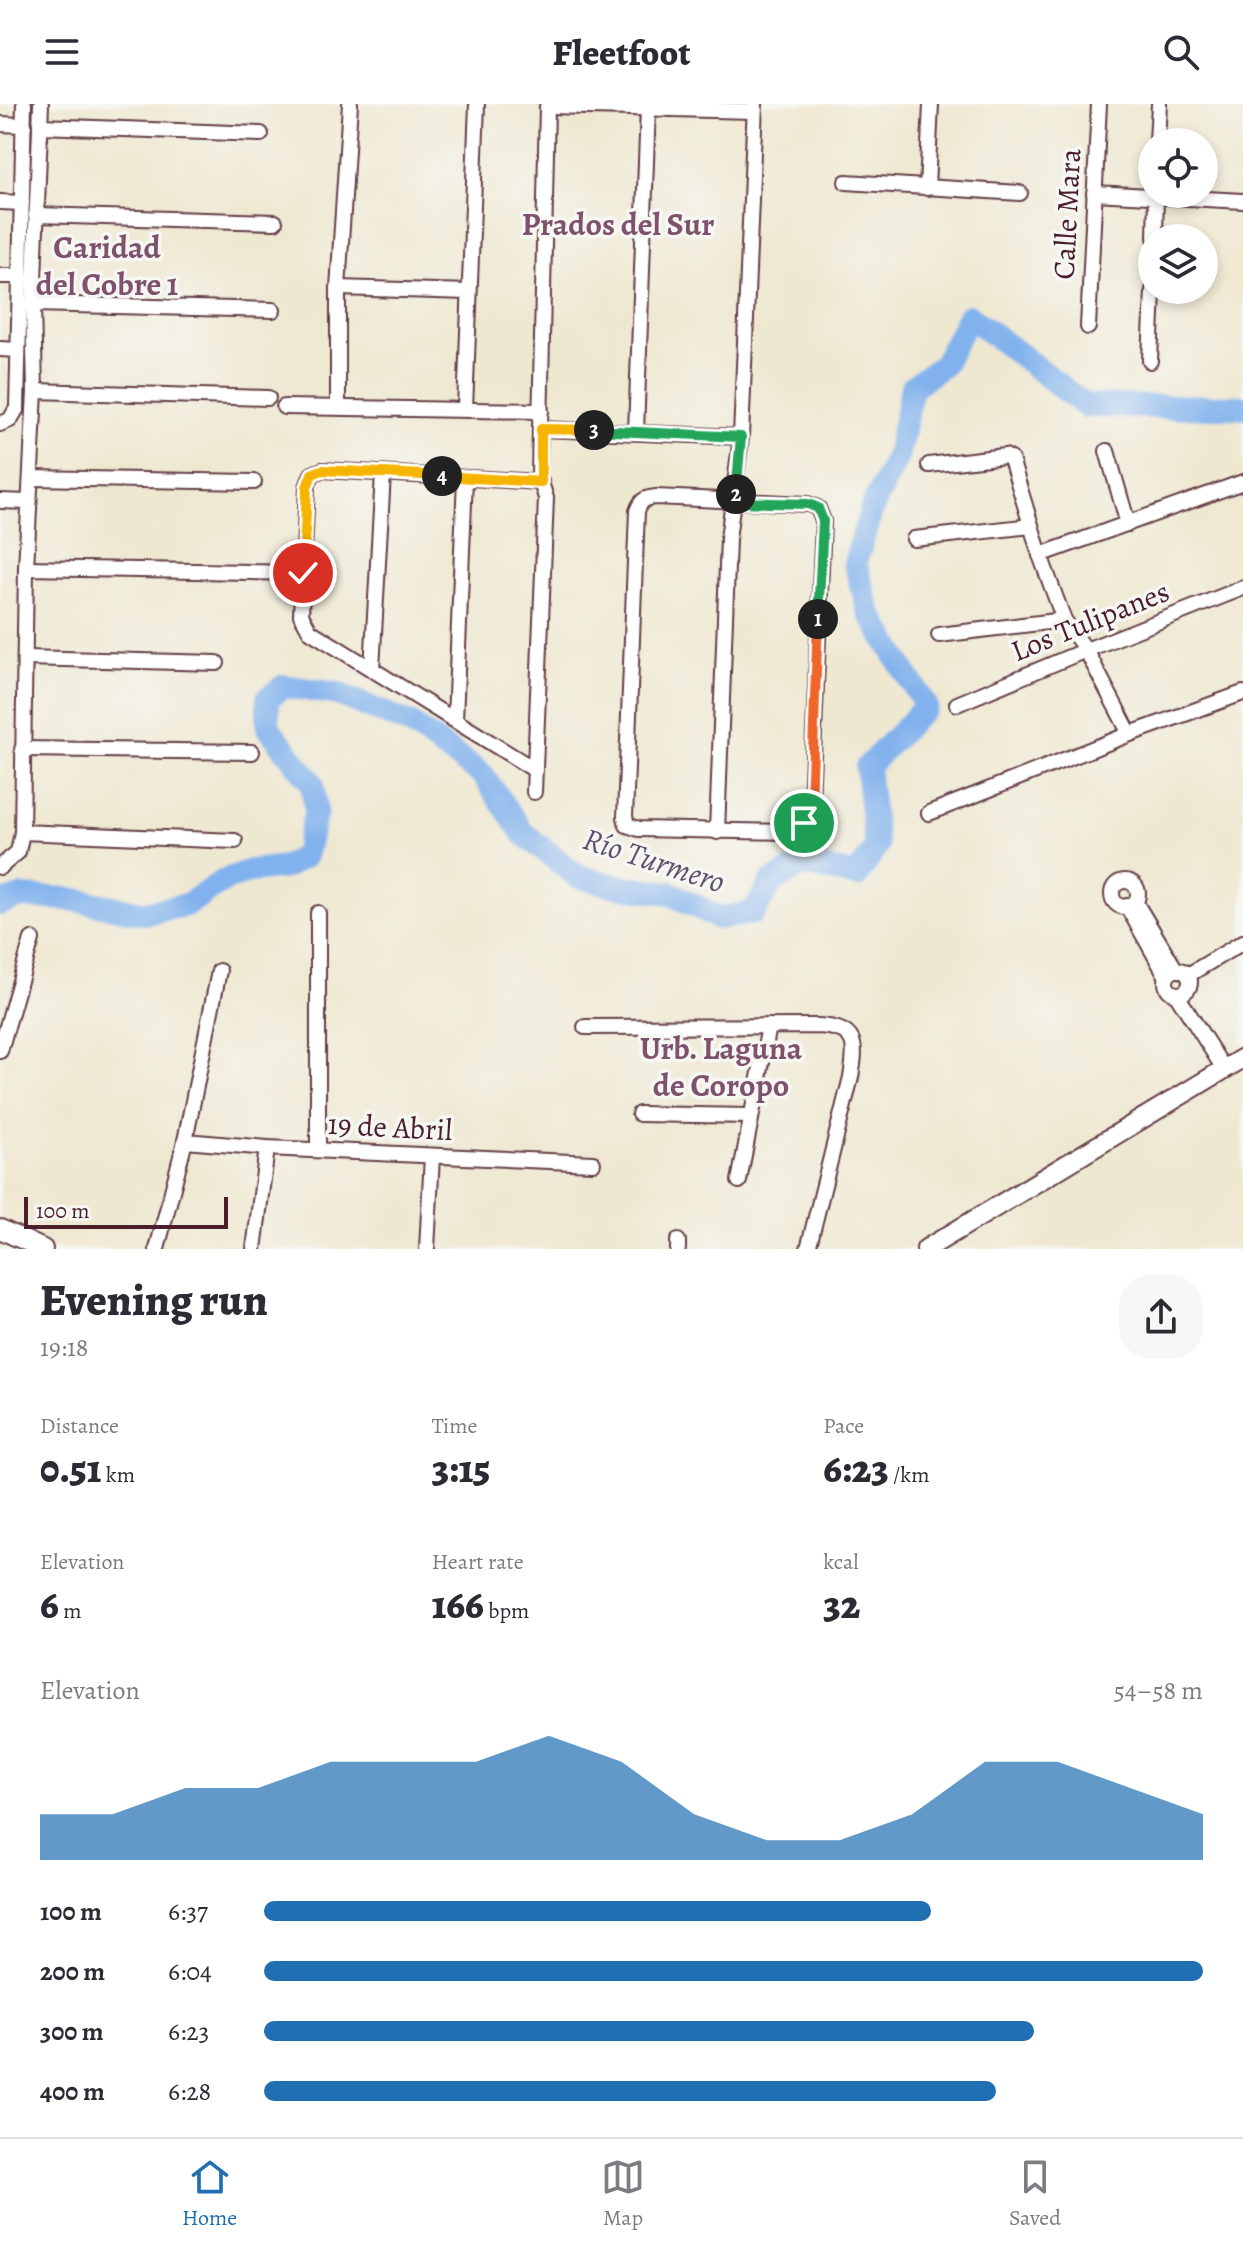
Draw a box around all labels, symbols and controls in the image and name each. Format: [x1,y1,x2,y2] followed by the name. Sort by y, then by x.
[553,28,690,77] text: Fleetfoot
[40,30,84,74] icon: menu
[1159,30,1203,74] icon: search
[1138,128,1218,304] map controls
[1138,128,1218,208] button: locate
[1044,148,1090,280] street label: Calle Mara
[522,202,714,246] district label: Prados del Sur
[1138,224,1218,304] button: layers
[36,225,178,306] district label: Caridad del Cobre 1
[574,410,614,450] pin: 3
[589,415,599,445] text: 3
[422,456,462,496] pin: 4
[437,461,447,491] text: 4
[716,474,756,514] pin: 2
[731,479,741,509] text: 2
[269,539,337,607] pin
[281,551,325,595] icon: check
[1005,571,1175,671] street label: Los Tulipanes
[798,599,838,639] pin: 1
[814,604,822,634] text: 1
[770,789,838,857] pin
[782,801,826,845] icon: arrive
[578,816,730,904] water label: Río Turmero
[640,1026,803,1107] district label: Urb. Laguna de Coropo
[327,1104,453,1150] street label: 19 de Abril
[24,1193,228,1229] scale bar
[36,1196,90,1226] text: 100 m
[40,1270,268,1330] text: Evening run
[1119,1275,1203,1359] button: share
[40,1330,88,1365] text: 19:18
[40,1411,119,1441] text: Distance
[432,1411,477,1441] text: Time
[823,1411,864,1441] text: Pace
[40,1441,101,1496] text: 0.51
[432,1441,490,1496] text: 3:15
[823,1441,889,1496] text: 6:23
[101,1460,135,1490] text: km
[889,1460,930,1490] text: /km
[40,1547,124,1577] text: Elevation
[432,1547,524,1577] text: Heart rate
[823,1547,859,1577] text: kcal
[40,1577,59,1632] text: 6
[432,1577,484,1632] text: 166
[823,1577,860,1632] text: 32
[59,1596,81,1626] text: m
[484,1596,529,1626] text: bpm
[40,1673,140,1708] text: Elevation
[1114,1673,1203,1708] text: 54–58 m
[40,1894,102,1929] text: 100 m
[168,1894,208,1929] text: 6:37
[40,1954,105,1989] text: 200 m
[168,1954,212,1989] text: 6:04
[40,2014,104,2049] text: 300 m
[168,2014,209,2049] text: 6:23
[40,2074,105,2109] text: 400 m
[168,2074,211,2109] text: 6:28
[182,2155,237,2233] tab: Home
[601,2155,645,2233] tab: Map
[1009,2155,1061,2233] tab: Saved

